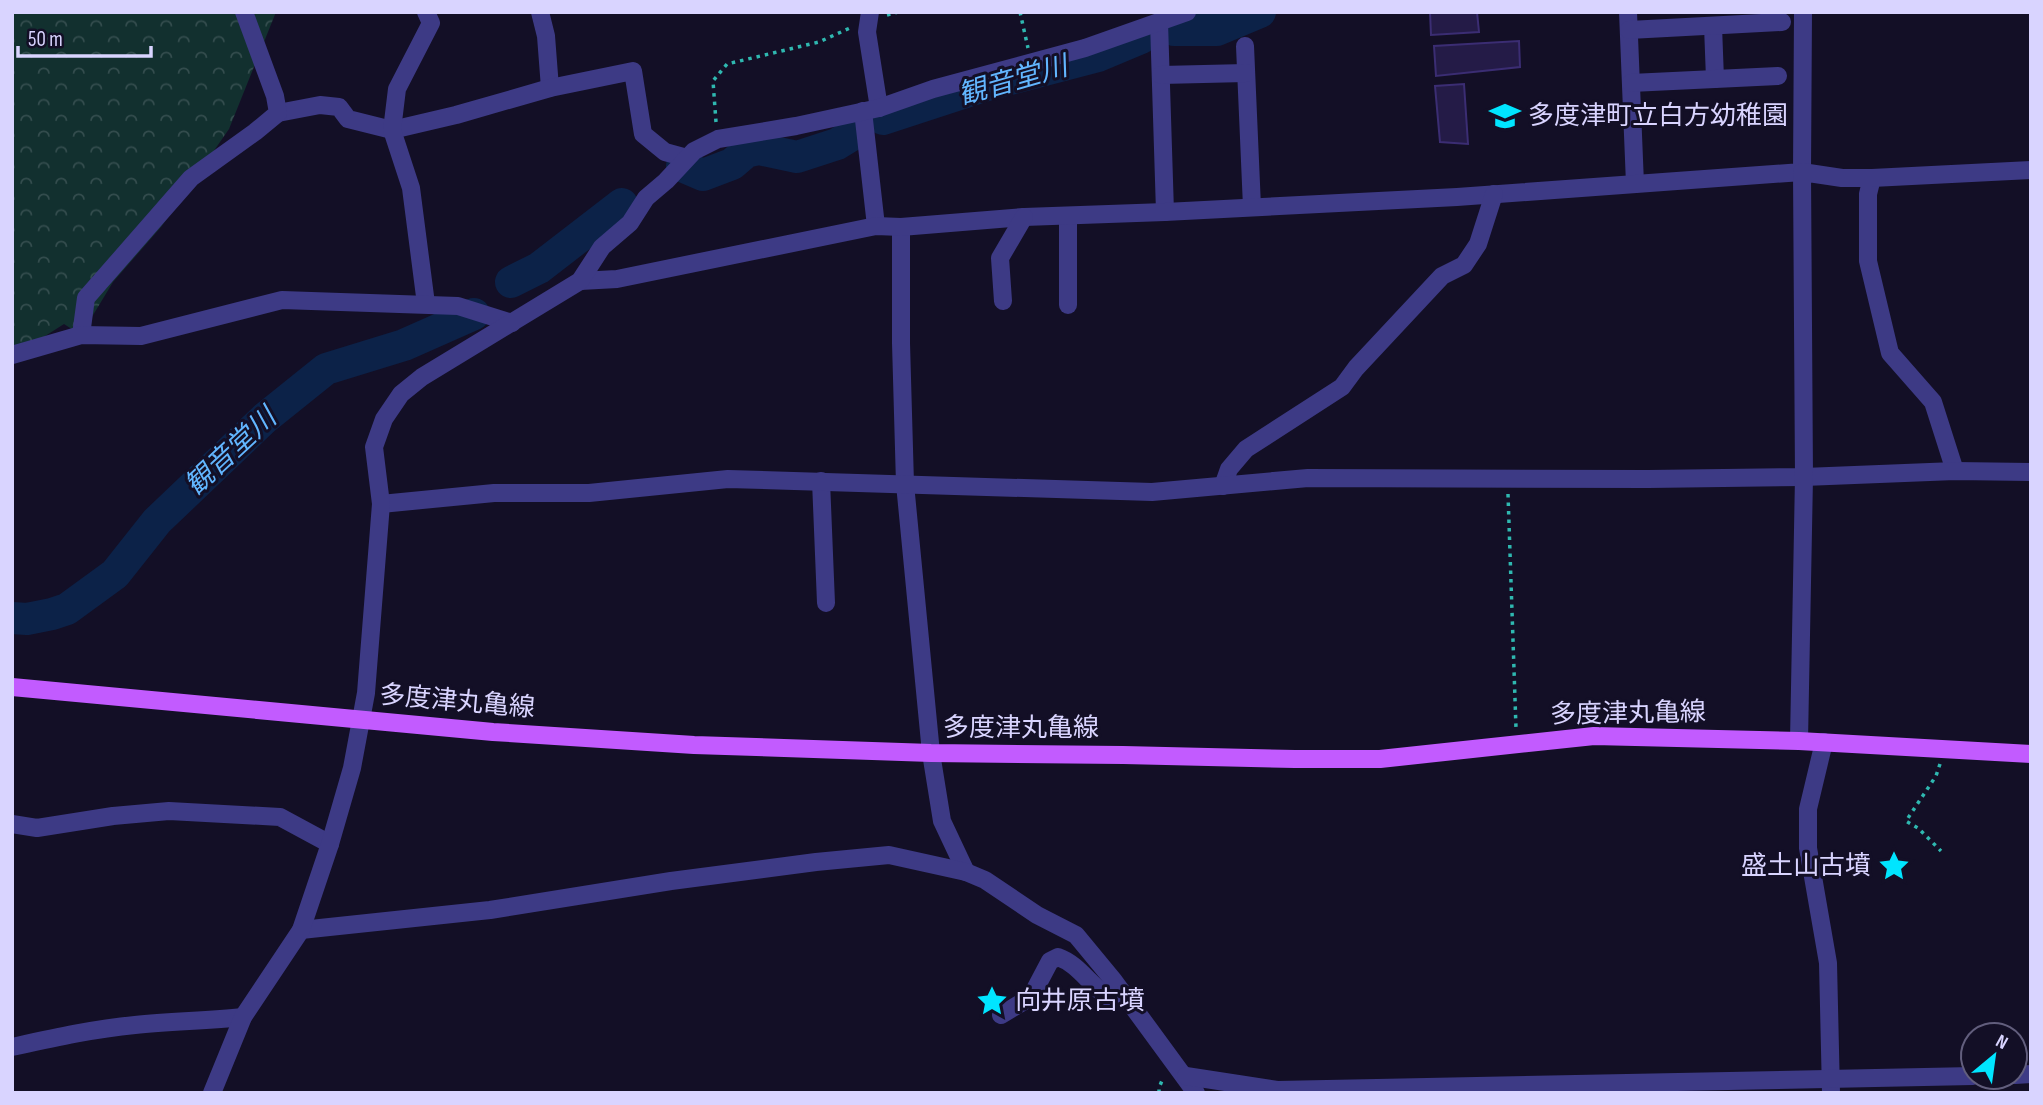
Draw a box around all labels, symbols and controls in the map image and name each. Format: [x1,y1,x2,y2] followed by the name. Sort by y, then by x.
[18,14,150,58] scale bar
[28,27,63,52] text: 50 m
[955,49,1074,112] water label: 観音堂川
[1488,99,1522,133] school or university icon: 多度津町立白方幼稚園
[1528,101,1788,132] place label: 多度津町立白方幼稚園
[179,400,285,502] water label: 観音堂川
[378,680,536,724] street label: 多度津丸亀線
[1550,697,1706,731] street label: 多度津丸亀線
[943,713,1099,744] street label: 多度津丸亀線
[1877,849,1911,883] place icon: 盛土山古墳
[1741,851,1871,882] place label: 盛土山古墳
[975,984,1009,1018] place icon: 向井原古墳
[1015,986,1145,1017] place label: 向井原古墳
[1959,1021,2029,1091] north arrow
[1991,1030,2012,1055] text: N

